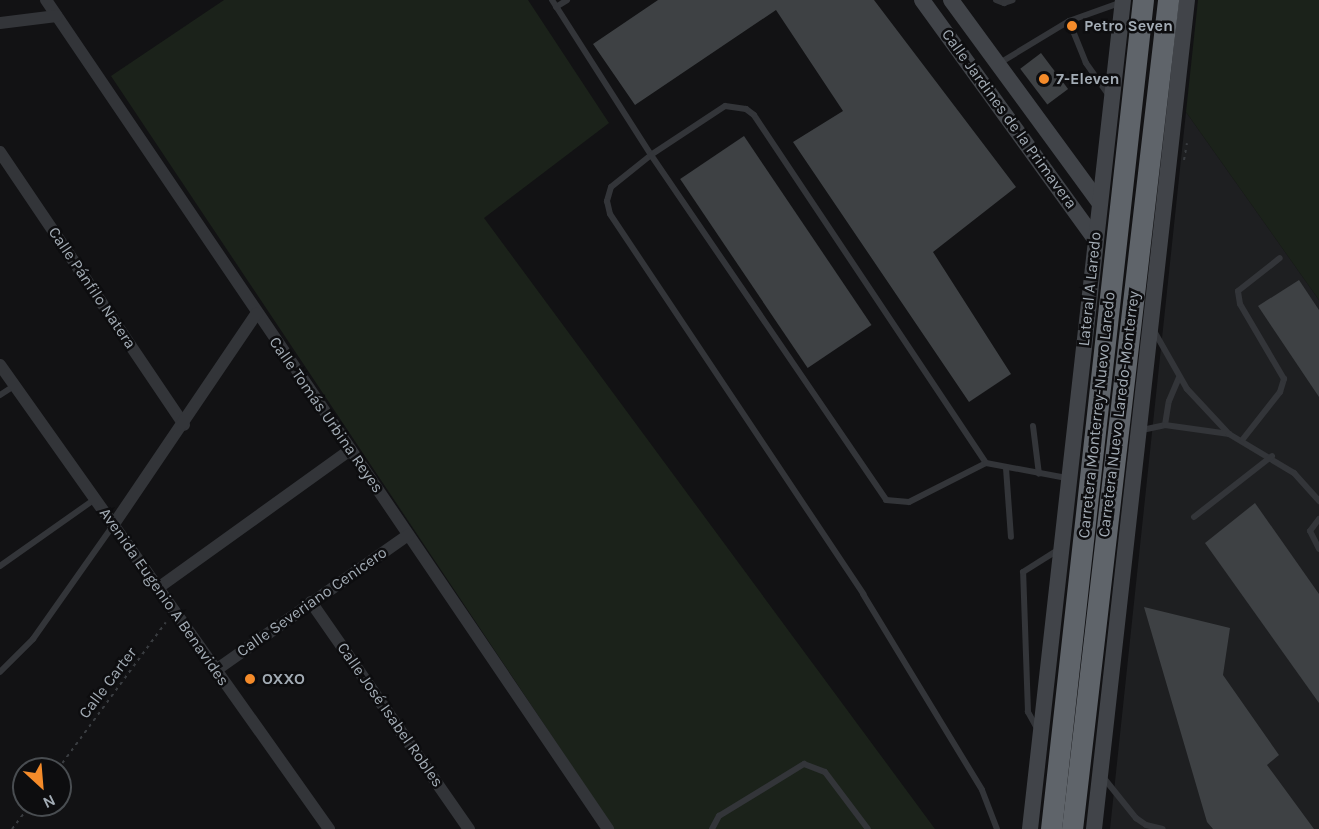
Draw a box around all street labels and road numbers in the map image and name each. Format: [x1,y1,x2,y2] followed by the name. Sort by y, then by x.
[937,25,1081,213] street label: Calle Jardines de la Primavera
[44,223,140,353] street label: Calle Pánfilo Natera
[1074,231,1106,347] street label: Lateral A Laredo
[1094,290,1144,538] street label: Carretera Nuevo Laredo-Monterrey
[1074,291,1120,539] street label: Carretera Monterrey-Nuevo Laredo
[265,333,387,497] street label: Calle Tomás Urbina Reyes
[95,504,233,690] street label: Avenida Eugenio A Benavides
[233,543,391,661] street label: Calle Severiano Cenicero
[333,639,447,791] street label: Calle José Isabel Robles
[75,644,141,722] street label: Calle Carter

